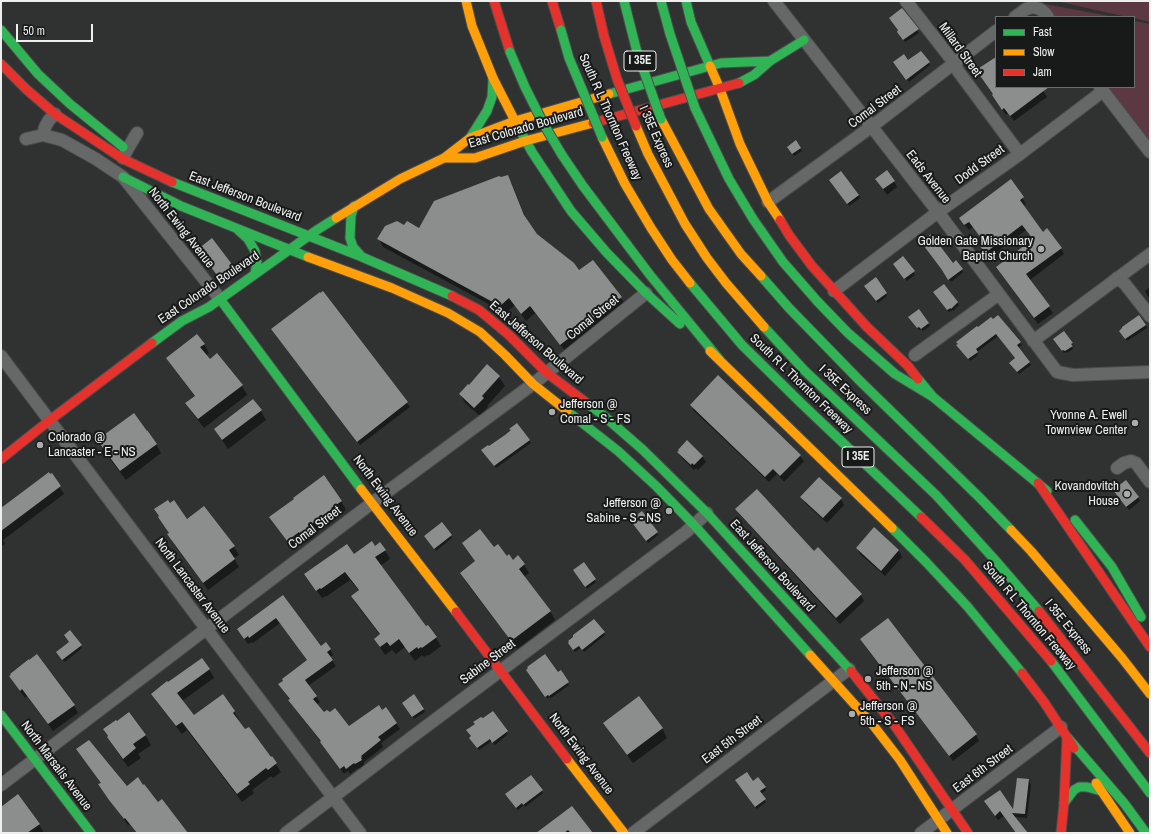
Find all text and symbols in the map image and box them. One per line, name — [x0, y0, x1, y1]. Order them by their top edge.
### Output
scale bar — [18, 16, 95, 42]
legend — [995, 16, 1135, 88]
street label: Millard Street — [935, 20, 985, 80]
text: 50 m — [23, 23, 45, 39]
text: Fast — [1033, 24, 1052, 40]
text: Slow — [1033, 44, 1054, 60]
street label: South R L Thornton Freeway — [575, 51, 645, 183]
road number: I 35E — [624, 51, 656, 71]
text: Jam — [1033, 64, 1052, 80]
street label: Comal Street — [845, 82, 905, 132]
street label: East Colorado Boulevard — [467, 104, 585, 152]
street label: I 35E Express — [635, 104, 677, 170]
street label: Dodd Street — [952, 142, 1008, 188]
street label: Eads Avenue — [902, 147, 954, 207]
street label: East Jefferson Boulevard — [187, 168, 303, 226]
street label: North Ewing Avenue — [145, 185, 217, 271]
place label: Golden Gate Missionary Baptist Church — [917, 234, 1033, 265]
marker: Golden Gate Missionary Baptist Church — [1036, 244, 1046, 254]
street label: East Colorado Boulevard — [156, 248, 262, 328]
street label: Comal Street — [564, 292, 622, 344]
street label: East Jefferson Boulevard — [486, 298, 586, 388]
street label: South R L Thornton Freeway — [746, 331, 856, 437]
street label: I 35E Express — [815, 362, 875, 418]
place label: Jefferson @ Comal - S - FS — [560, 397, 630, 428]
marker: Jefferson @ Comal - S - FS — [547, 407, 557, 417]
place label: Yvonne A. Ewell Townview Center — [1045, 408, 1127, 439]
marker: Yvonne A. Ewell Townview Center — [1130, 418, 1140, 428]
place label: Colorado @ Lancaster - E - NS — [48, 430, 136, 461]
marker: Colorado @ Lancaster - E - NS — [35, 440, 45, 450]
road number: I 35E — [842, 447, 874, 467]
street label: North Ewing Avenue — [349, 452, 421, 540]
place label: Kovandovitch House — [1054, 479, 1119, 510]
marker: Kovandovitch House — [1122, 489, 1132, 499]
place label: Jefferson @ Sabine - S - NS — [586, 496, 661, 527]
street label: Comal Street — [285, 503, 345, 553]
marker: Jefferson @ Sabine - S - NS — [664, 506, 674, 516]
street label: East Jefferson Boulevard — [726, 517, 818, 615]
street label: North Lancaster Avenue — [151, 535, 233, 637]
street label: South R L Thornton Freeway — [979, 559, 1079, 673]
street label: I 35E Express — [1041, 596, 1095, 658]
street label: Sabine Street — [457, 636, 519, 688]
place label: Jefferson @ 5th - N - NS — [876, 664, 933, 695]
marker: Jefferson @ 5th - N - NS — [863, 674, 873, 684]
place label: Jefferson @ 5th - S - FS — [860, 699, 917, 730]
marker: Jefferson @ 5th - S - FS — [847, 709, 857, 719]
street label: North Ewing Avenue — [545, 710, 617, 798]
street label: East 5th Street — [699, 713, 765, 767]
street label: North Marsalis Avenue — [17, 718, 95, 814]
street label: East 6th Street — [950, 742, 1016, 796]

